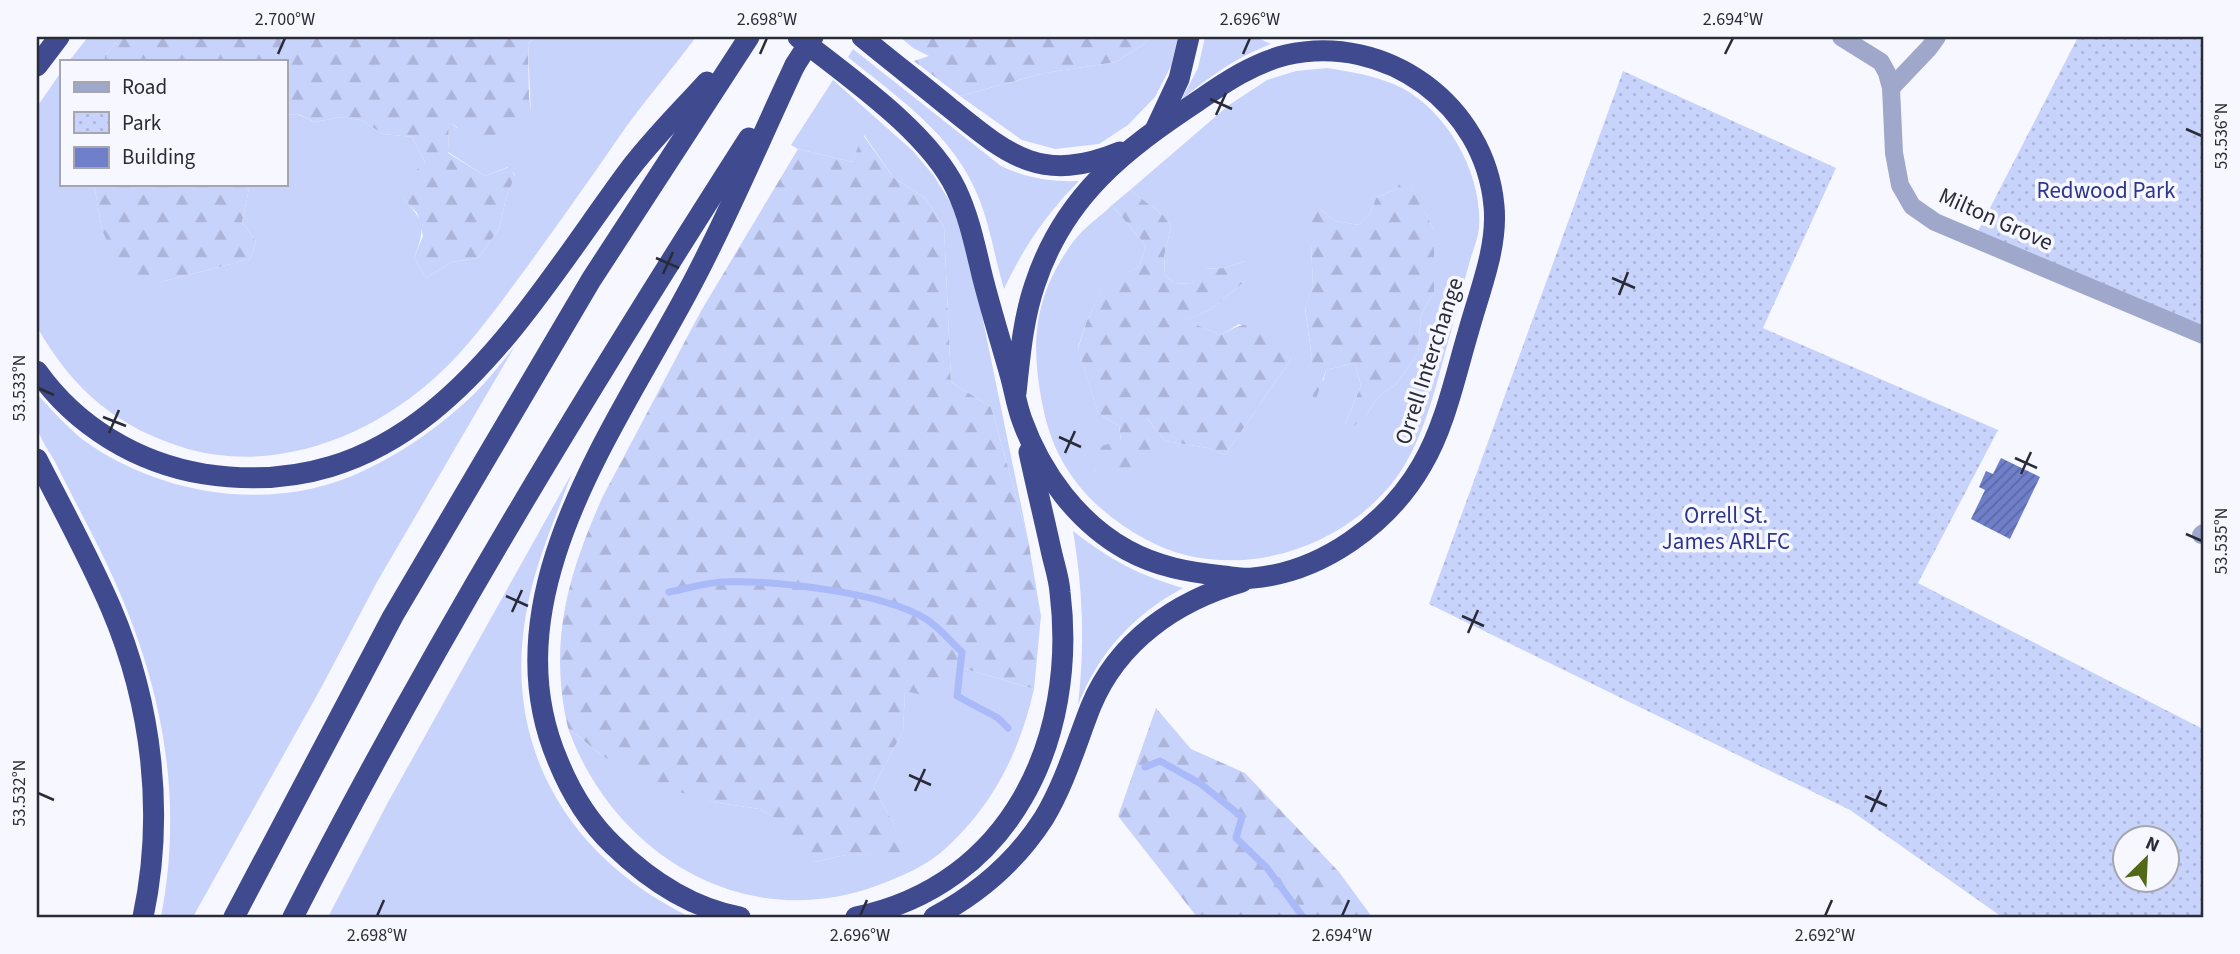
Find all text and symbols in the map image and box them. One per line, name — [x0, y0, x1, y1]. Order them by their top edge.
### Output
text: 2.700°W — [255, 7, 315, 32]
text: 2.698°W — [737, 7, 797, 32]
text: 2.696°W — [1220, 7, 1280, 32]
text: 2.694°W — [1703, 7, 1763, 32]
legend — [60, 60, 287, 186]
text: Road — [122, 72, 167, 102]
text: 53.536°N — [2209, 103, 2234, 169]
text: Park — [122, 108, 162, 138]
text: Building — [122, 142, 196, 172]
park label: Redwood Park — [2037, 174, 2176, 207]
street label: Milton Grove — [1934, 179, 2058, 259]
street label: Orrell Interchange — [1386, 273, 1472, 449]
text: 53.533°N — [7, 355, 32, 421]
park label: Orrell St. James ARLFC — [1662, 499, 1790, 558]
text: 53.535°N — [2209, 508, 2234, 574]
text: 53.532°N — [7, 760, 32, 826]
north arrow — [2110, 824, 2180, 894]
text: N — [2141, 830, 2164, 860]
text: 2.698°W — [347, 923, 407, 948]
text: 2.696°W — [830, 923, 890, 948]
text: 2.694°W — [1312, 923, 1372, 948]
text: 2.692°W — [1795, 923, 1855, 948]

